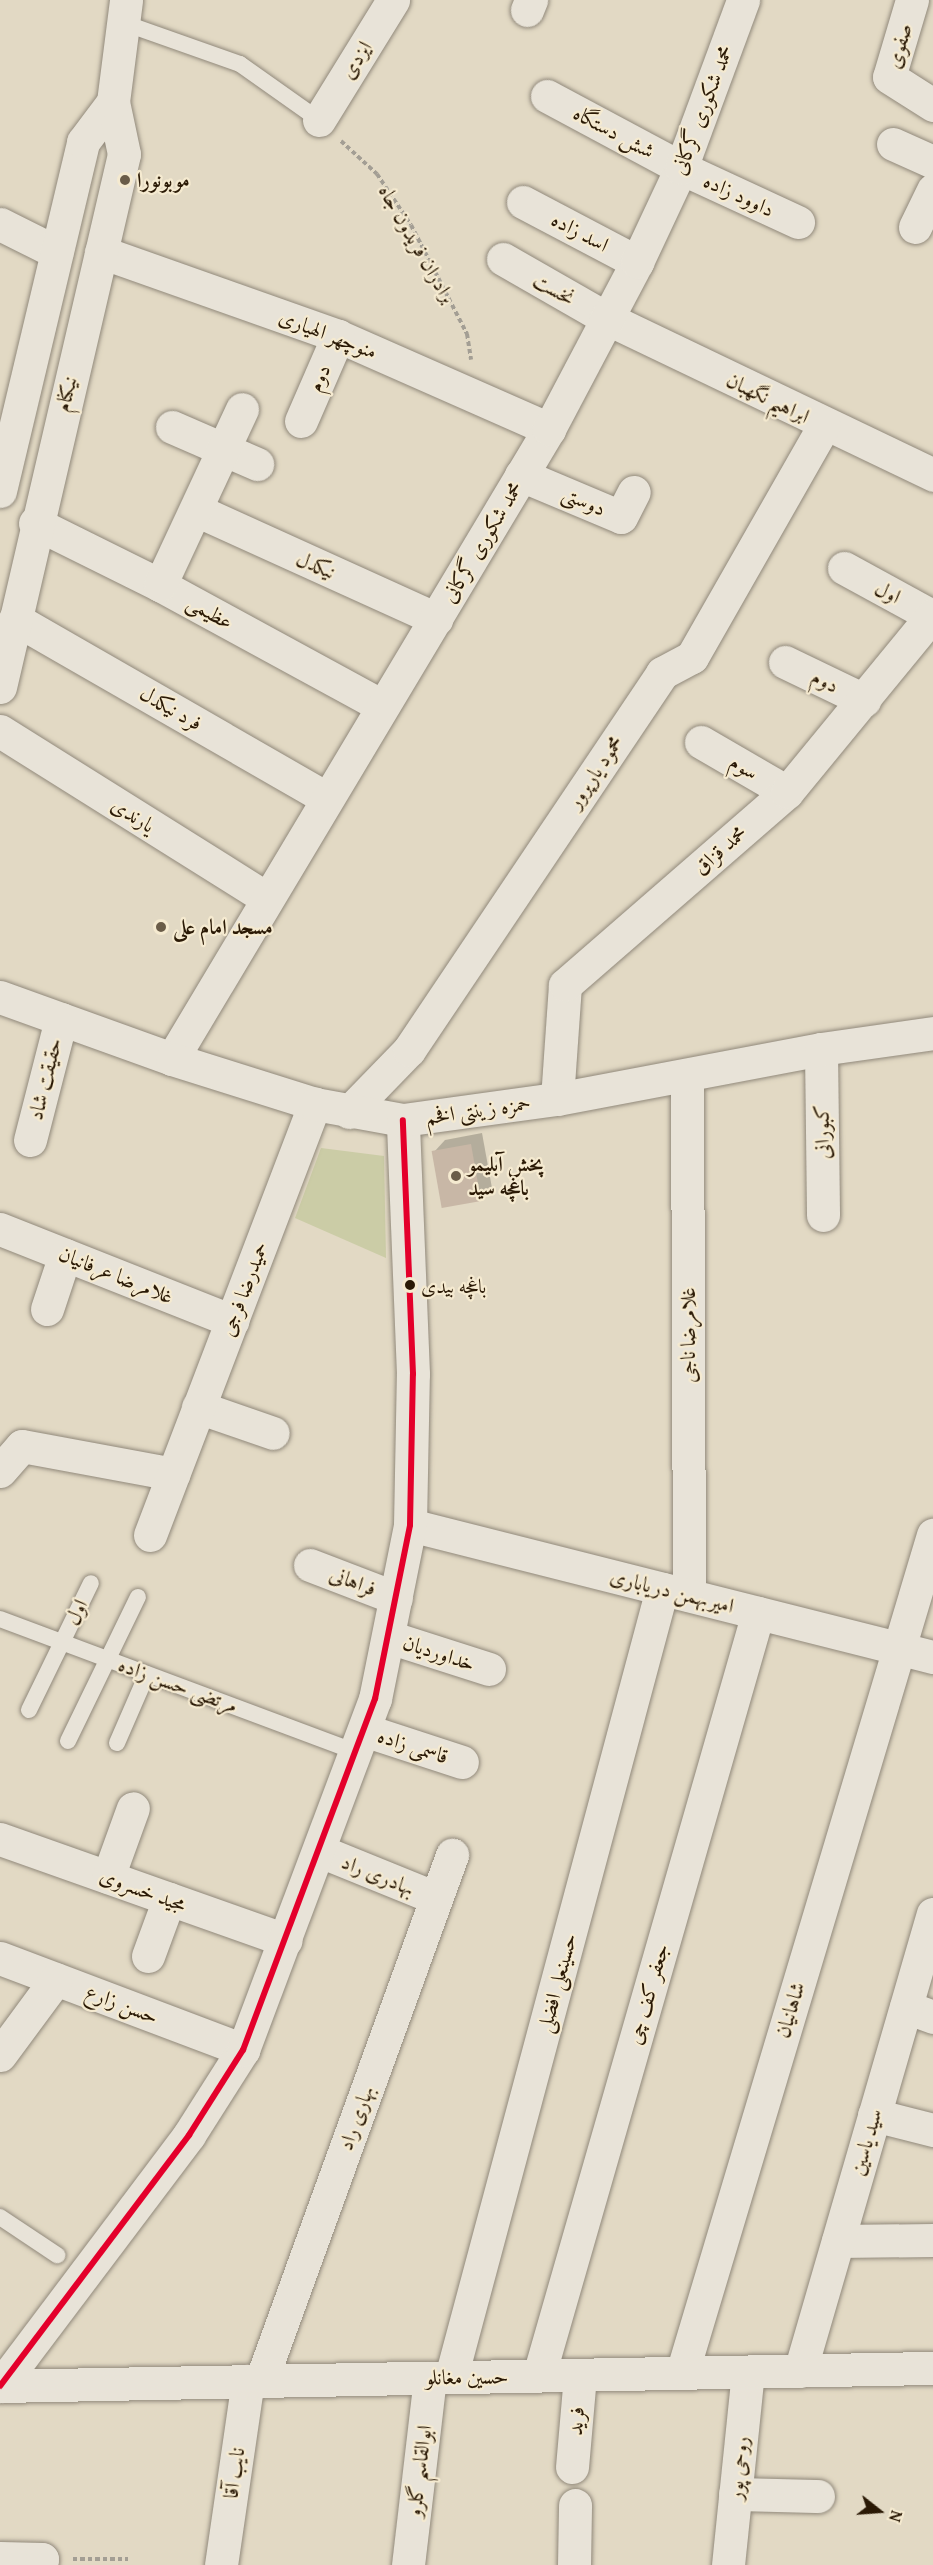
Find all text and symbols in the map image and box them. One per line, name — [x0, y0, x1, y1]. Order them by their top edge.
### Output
street label: صفوی — [881, 20, 917, 72]
street label: ایزدی — [335, 36, 377, 84]
street label: محمد شکوری گرکانی — [666, 42, 738, 178]
street label: شش دستگاه — [569, 100, 659, 164]
place label: موبونورا — [137, 167, 190, 193]
street label: داوود زاده — [700, 168, 778, 222]
marker: موبونورا — [118, 173, 132, 187]
street label: برادران فریدون جاه — [373, 180, 461, 308]
street label: اسد زاده — [547, 207, 613, 257]
street label: نخست — [529, 267, 579, 311]
street label: منوچهر الهیاری — [275, 304, 381, 364]
street label: دوم — [302, 360, 336, 396]
street label: ابراهیم نگهبان — [722, 367, 814, 429]
street label: نیکنام — [49, 373, 83, 415]
street label: محمد شکوری گرکانی — [436, 477, 528, 607]
street label: دوستی — [558, 481, 610, 521]
street label: نیکدل — [293, 545, 339, 585]
street label: اول — [871, 575, 905, 609]
street label: عظیمی — [183, 589, 237, 635]
street label: دوم — [807, 664, 843, 698]
street label: فرد نیکدل — [135, 680, 207, 736]
street label: محمود یارپرور — [562, 731, 628, 813]
street label: سوم — [725, 749, 763, 785]
street label: یارندی — [106, 792, 160, 838]
street label: محمد قزاق — [688, 820, 752, 880]
place label: مسجد امام علی — [173, 914, 273, 940]
marker: مسجد امام علی — [154, 920, 168, 934]
street label: حقیقت شاد — [23, 1035, 67, 1123]
street label: حمزه زینتی افخم — [424, 1090, 532, 1130]
street label: کبورانی — [809, 1105, 835, 1159]
place label: پخش آبلیمو باغچه سید — [468, 1151, 544, 1201]
marker: پخش آبلیمو باغچه سید — [449, 1169, 463, 1183]
street label: حمیدرضا فرجی — [214, 1238, 274, 1340]
street label: غلامرضا عرفانیان — [55, 1241, 177, 1309]
place label: باغچه بیدی — [421, 1273, 486, 1297]
marker: باغچه بیدی — [404, 1279, 416, 1291]
street label: غلامرضا ناجی — [675, 1287, 701, 1383]
street label: فراهانی — [326, 1561, 380, 1601]
street label: امیربهمن دریاباری — [607, 1563, 737, 1619]
street label: اول — [59, 1595, 93, 1629]
street label: خداوردیان — [400, 1630, 478, 1676]
street label: مرتضی حسن زاده — [115, 1652, 241, 1718]
street label: قاسمی زاده — [375, 1723, 451, 1769]
street label: بهادری راد — [338, 1849, 418, 1901]
street label: مجید خسروی — [96, 1863, 190, 1917]
street label: حسینعلی افضلی — [532, 1930, 582, 2036]
street label: جعفر کف چی — [622, 1941, 674, 2047]
street label: حسن زارع — [82, 1979, 162, 2029]
street label: شاهانیان — [770, 1979, 810, 2041]
street label: بهاری راد — [333, 2082, 379, 2154]
street label: سید یاسین — [844, 2106, 888, 2178]
street label: حسین مغانلو — [425, 2364, 509, 2390]
street label: فرید — [562, 2406, 590, 2436]
street label: ابوالقاسم گلرو — [401, 2424, 437, 2518]
street label: روحی پور — [722, 2435, 754, 2501]
street label: نایب آقا — [218, 2446, 250, 2500]
north arrow — [849, 2481, 909, 2541]
text: N — [883, 2508, 909, 2525]

